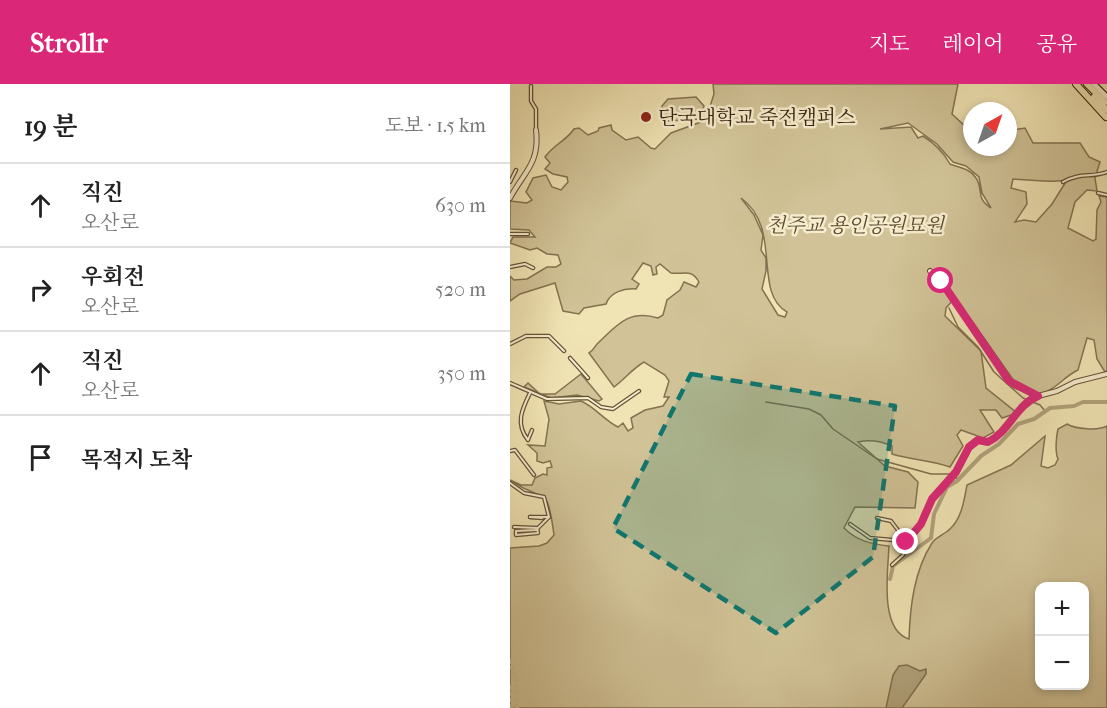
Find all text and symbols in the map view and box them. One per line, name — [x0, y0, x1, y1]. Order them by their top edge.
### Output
text: Strollr — [30, 26, 108, 59]
text: 지도 — [869, 32, 910, 56]
text: 레이어 — [943, 32, 1003, 56]
text: 공유 — [1036, 32, 1077, 56]
north arrow — [963, 102, 1017, 156]
place label: 단국대학교 죽전캠퍼스 — [658, 106, 856, 129]
marker: 단국대학교 죽전캠퍼스 — [639, 110, 653, 124]
text: 19 분 — [24, 111, 78, 142]
text: 도보 · 1.5 km — [385, 114, 486, 137]
text: 직진 — [81, 180, 124, 206]
icon: ahead — [24, 189, 57, 222]
text: 630 m — [435, 194, 486, 217]
text: 오산로 — [81, 211, 139, 234]
park label: 천주교 용인공원묘원 — [766, 214, 946, 237]
text: 우회전 — [81, 264, 145, 290]
route start — [927, 267, 953, 293]
icon: right — [24, 273, 57, 306]
text: 520 m — [435, 278, 486, 301]
text: 오산로 — [81, 295, 139, 318]
text: 직진 — [81, 348, 124, 374]
icon: ahead — [24, 357, 57, 390]
text: 350 m — [437, 362, 486, 385]
text: 오산로 — [81, 379, 139, 402]
icon: arrive — [24, 441, 57, 474]
text: 목적지 도착 — [81, 447, 192, 473]
route end — [892, 528, 918, 554]
map controls — [1035, 582, 1089, 690]
button: + — [1035, 582, 1089, 636]
button: − — [1035, 636, 1089, 690]

